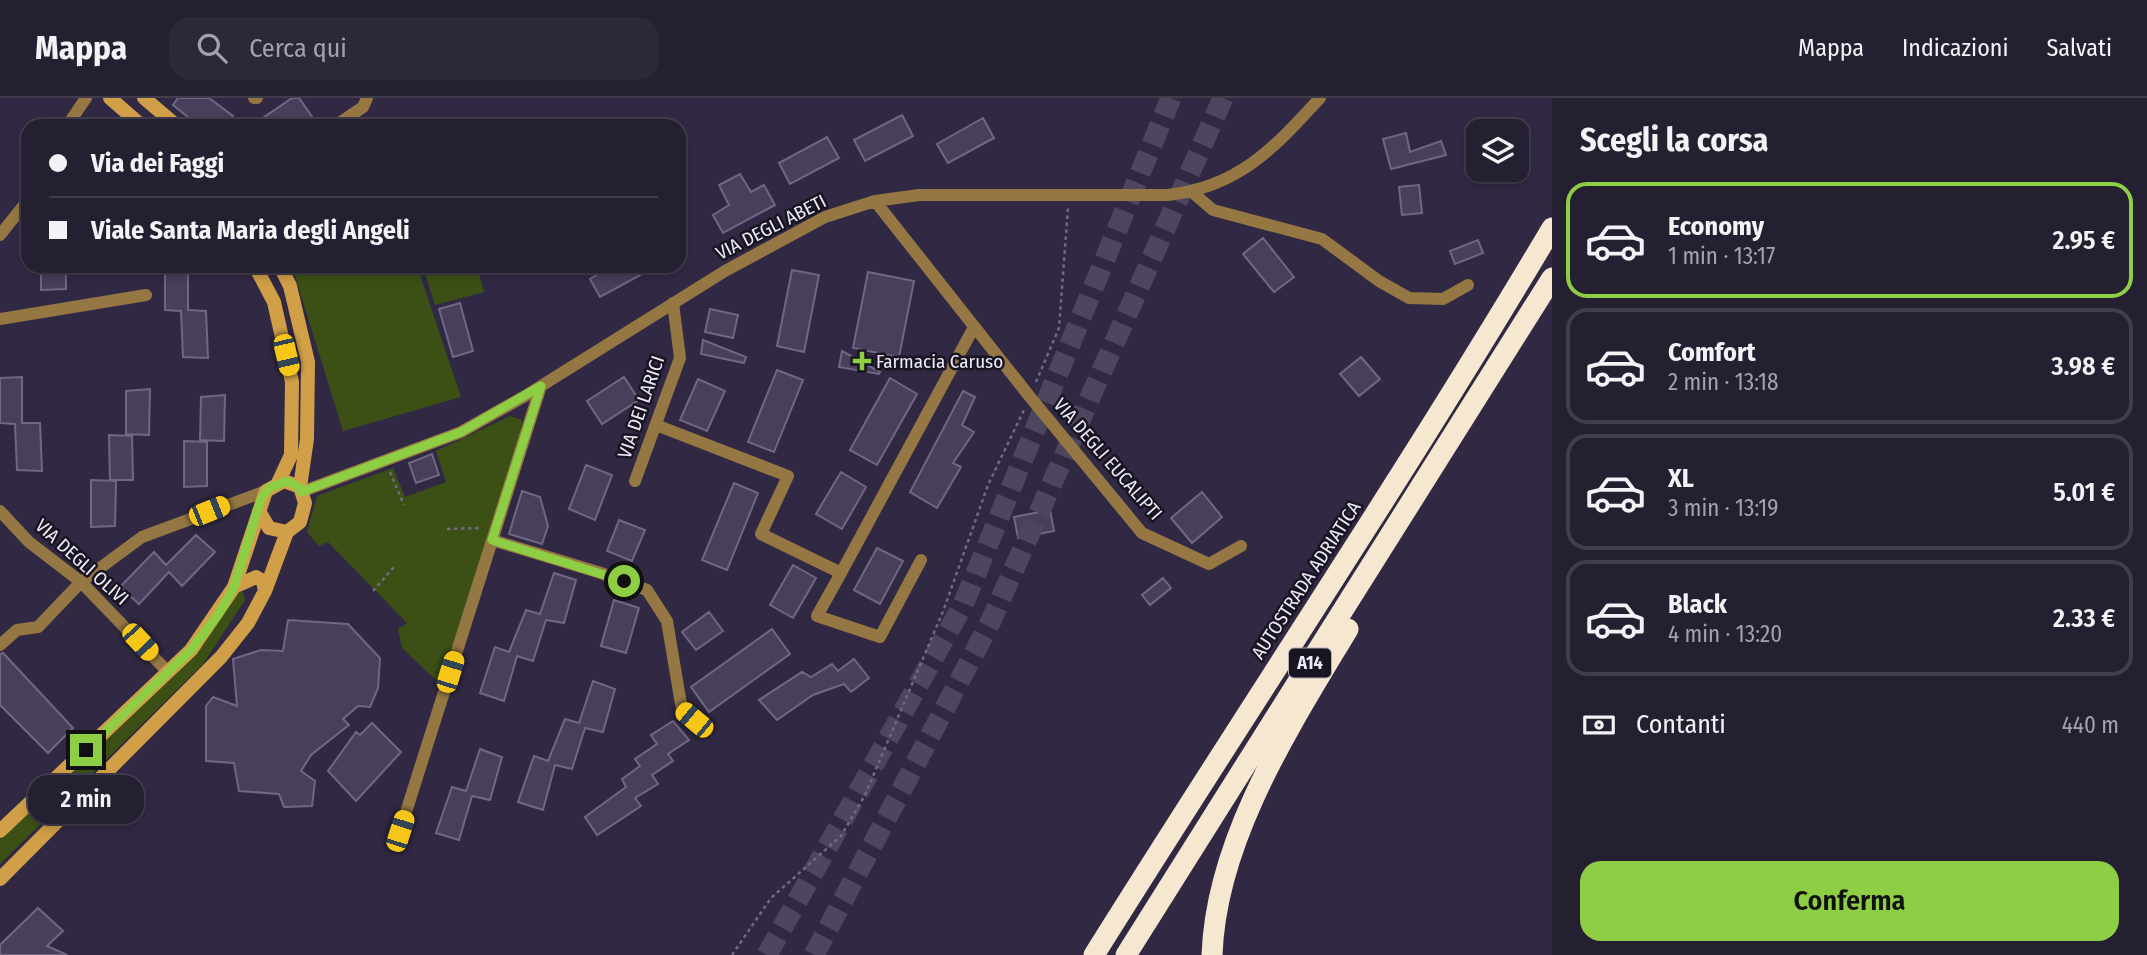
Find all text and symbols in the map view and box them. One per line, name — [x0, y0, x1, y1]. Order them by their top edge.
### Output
search box — [169, 17, 659, 80]
text: Mappa — [35, 28, 127, 68]
icon: search — [193, 29, 231, 67]
text: Cerca qui — [249, 33, 347, 64]
text: Mappa — [1798, 34, 1864, 62]
text: Indicazioni — [1902, 34, 2008, 62]
text: Salvati — [2046, 34, 2112, 62]
map controls — [1466, 119, 1529, 182]
button: layers — [1466, 119, 1529, 182]
text: Scegli la corsa — [1580, 121, 1768, 159]
text: Via dei Faggi — [91, 148, 224, 179]
street label: VIA DEGLI ABETI — [712, 189, 830, 265]
icon: car — [1584, 209, 1647, 272]
text: Economy — [1668, 211, 1764, 242]
text: Viale Santa Maria degli Angeli — [91, 215, 410, 246]
text: 2.95 € — [2053, 225, 2115, 256]
text: 1 min · 13:17 — [1668, 242, 1775, 270]
car — [272, 332, 301, 378]
icon: car — [1584, 335, 1647, 398]
text: Comfort — [1668, 337, 1756, 368]
place label: Farmacia Caruso — [876, 350, 1003, 373]
text: 3.98 € — [2051, 351, 2115, 382]
street label: VIA DEI LARICI — [613, 353, 669, 461]
marker: Farmacia Caruso — [854, 353, 870, 369]
text: 2 min · 13:18 — [1668, 368, 1779, 396]
street label: VIA DEGLI EUCALIPTI — [1049, 393, 1167, 525]
icon: car — [1584, 461, 1647, 524]
text: XL — [1668, 463, 1694, 494]
text: 5.01 € — [2053, 477, 2115, 508]
car — [186, 493, 233, 529]
text: 3 min · 13:19 — [1668, 494, 1779, 522]
street label: AUTOSTRADA ADRIATICA — [1246, 497, 1366, 663]
street label: VIA DEGLI OLIVI — [31, 514, 133, 610]
route start — [608, 565, 640, 597]
icon: car — [1584, 587, 1647, 650]
text: Black — [1668, 589, 1727, 620]
text: 2.33 € — [2053, 603, 2115, 634]
car — [118, 619, 163, 665]
text: 4 min · 13:20 — [1668, 620, 1782, 648]
road number: A14 — [1289, 648, 1331, 678]
car — [434, 649, 467, 695]
car — [672, 698, 717, 742]
icon: cash — [1580, 706, 1618, 744]
text: Contanti — [1636, 709, 1726, 740]
text: 440 m — [2062, 711, 2119, 739]
route end — [70, 734, 102, 766]
callout: 2 min — [28, 774, 144, 824]
text: 2 min — [60, 785, 112, 813]
car — [384, 808, 417, 854]
button: Conferma — [1580, 861, 2119, 941]

